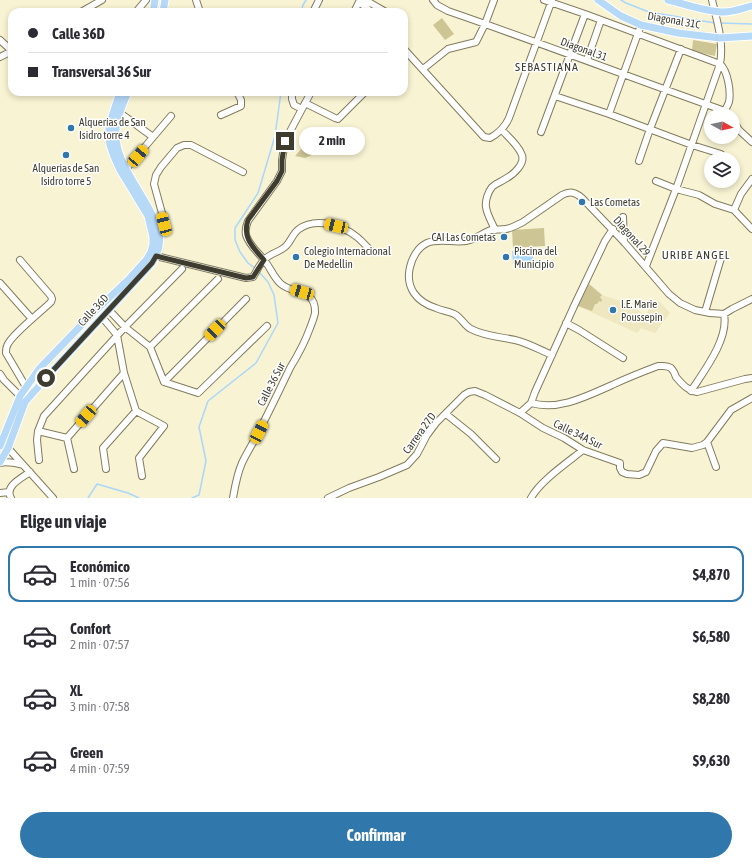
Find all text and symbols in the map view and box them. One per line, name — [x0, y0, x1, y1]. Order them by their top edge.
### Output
street label: Diagonal 31C — [647, 9, 702, 31]
text: Calle 36D — [52, 25, 105, 42]
street label: Diagonal 31 — [559, 35, 609, 63]
district label: SEBASTIANA — [515, 60, 579, 74]
text: Transversal 36 Sur — [52, 63, 151, 80]
north arrow — [704, 108, 740, 144]
map controls — [704, 108, 740, 188]
place label: Alquerías de San Isidro torre 4 — [79, 116, 146, 141]
marker: Alquerías de San Isidro torre 4 — [66, 123, 76, 133]
callout: 2 min — [299, 127, 365, 155]
route end — [276, 132, 294, 150]
text: 2 min — [319, 133, 345, 148]
car — [126, 143, 150, 169]
marker: Alquerías de San Isidro torre 5 — [61, 150, 71, 160]
button: layers — [704, 152, 740, 188]
place label: Alquerías de San Isidro torre 5 — [33, 162, 99, 187]
place label: Las Cometas — [590, 196, 640, 208]
marker: Las Cometas — [577, 197, 587, 207]
car — [155, 211, 173, 237]
street label: Diagonal 29 — [611, 214, 653, 258]
car — [323, 217, 349, 235]
place label: CAI Las Cometas — [431, 231, 496, 243]
marker: CAI Las Cometas — [499, 232, 509, 242]
place label: Colegio Internacional De Medellin — [304, 245, 391, 270]
place label: Piscina del Municipio — [514, 245, 557, 270]
district label: URIBE ANGEL — [662, 248, 730, 262]
marker: Colegio Internacional De Medellin — [291, 252, 301, 262]
marker: Piscina del Municipio — [501, 252, 511, 262]
car — [289, 283, 315, 301]
street label: Calle 36D — [75, 292, 111, 328]
place label: I.E. Marie Poussepin — [621, 298, 663, 323]
marker: I.E. Marie Poussepin — [608, 305, 618, 315]
car — [202, 317, 228, 343]
street label: Calle 36 Sur — [255, 360, 287, 408]
route start — [37, 369, 55, 387]
car — [74, 403, 98, 429]
street label: Carrera 27D — [400, 410, 438, 456]
street label: Calle 34A Sur — [552, 417, 605, 451]
car — [248, 419, 270, 445]
text: Elige un viaje — [20, 511, 107, 532]
icon: car — [22, 556, 58, 592]
text: Económico — [70, 558, 130, 575]
text: $4,870 — [693, 566, 730, 583]
text: 1 min · 07:56 — [70, 575, 130, 590]
icon: car — [22, 618, 58, 654]
text: Confort — [70, 620, 111, 637]
text: $6,580 — [693, 628, 730, 645]
text: 2 min · 07:57 — [70, 637, 130, 652]
icon: car — [22, 680, 58, 716]
text: XL — [70, 682, 83, 699]
text: $8,280 — [693, 690, 730, 707]
text: 3 min · 07:58 — [70, 699, 130, 714]
icon: car — [22, 742, 58, 778]
text: Green — [70, 744, 103, 761]
text: $9,630 — [693, 752, 730, 769]
text: 4 min · 07:59 — [70, 761, 130, 776]
button: Confirmar — [20, 812, 732, 858]

